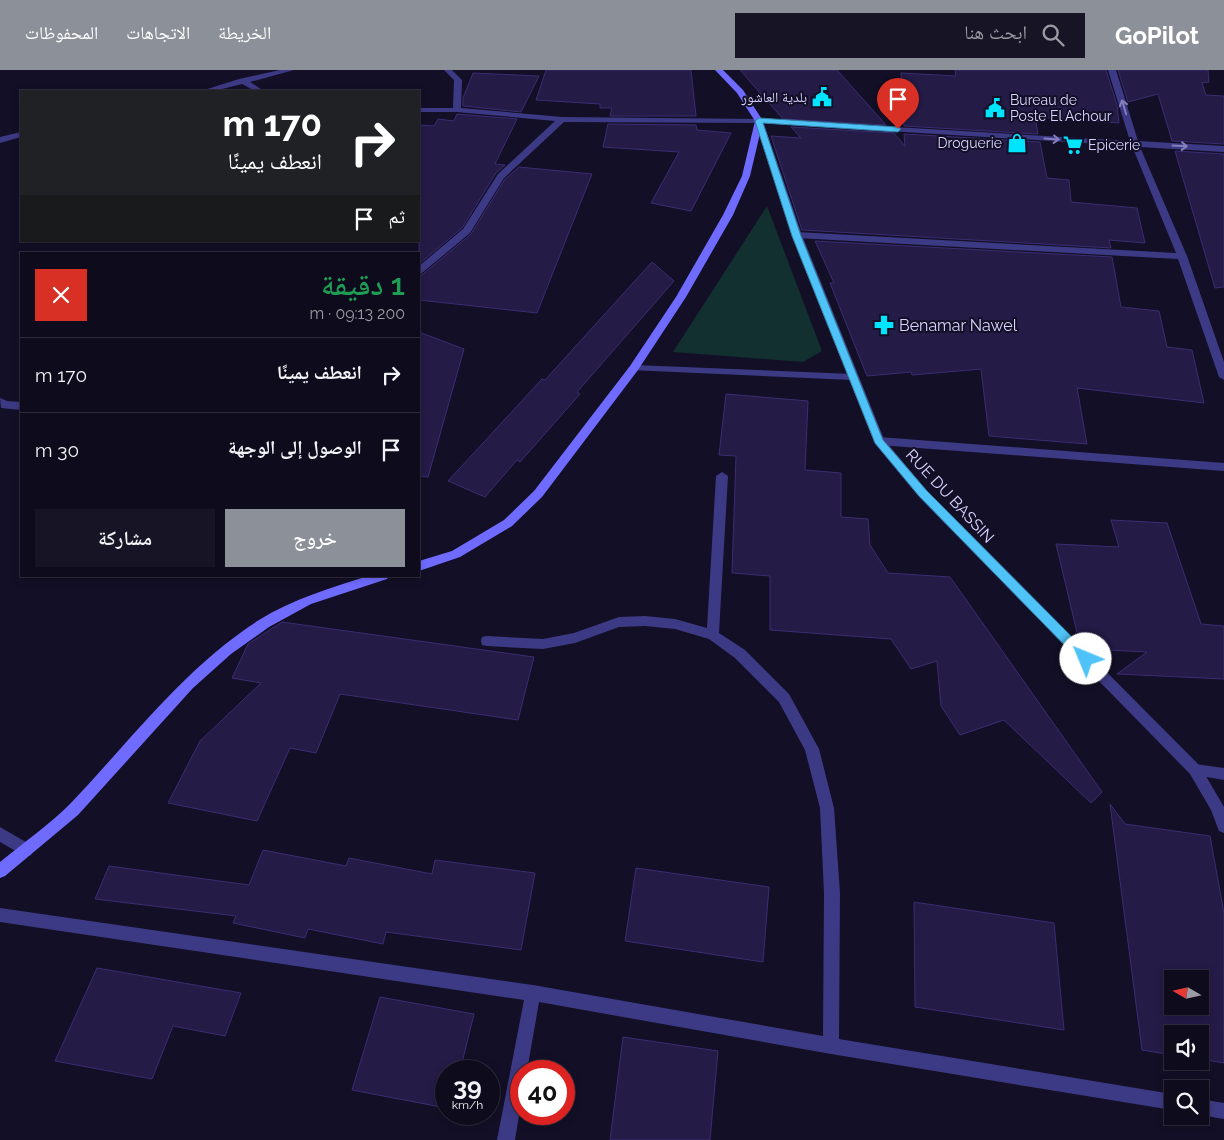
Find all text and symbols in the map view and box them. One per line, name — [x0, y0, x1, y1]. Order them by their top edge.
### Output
search box — [735, 13, 1085, 58]
text: ابحث هنا — [964, 21, 1027, 43]
icon: search — [1039, 21, 1067, 49]
text: GoPilot — [1115, 21, 1199, 50]
text: المحفوظات — [25, 22, 98, 43]
text: الاتجاهات — [126, 22, 190, 43]
text: الخريطة — [218, 22, 271, 43]
pin — [877, 78, 919, 129]
icon: arrive — [884, 85, 912, 113]
public building icon: بلدية العاشور — [811, 86, 833, 108]
place label: بلدية العاشور — [741, 89, 807, 106]
place label: Bureau de Poste El Achour — [1010, 92, 1112, 124]
public building icon: Bureau de Poste El Achour — [984, 97, 1006, 119]
one-way arrow — [1118, 99, 1128, 115]
text: 170 m — [223, 103, 322, 144]
icon: right — [340, 110, 405, 175]
shop icon: Droguerie — [1006, 132, 1028, 154]
one-way arrow — [1044, 134, 1060, 143]
supermarket icon: Epicerie — [1062, 134, 1084, 156]
place label: Droguerie — [938, 135, 1002, 151]
place label: Epicerie — [1088, 137, 1140, 153]
one-way arrow — [1171, 142, 1187, 151]
text: انعطف يمينًا — [228, 148, 322, 174]
icon: arrive — [350, 205, 378, 233]
text: ثم — [388, 205, 405, 227]
text: 1 دقيقة — [321, 267, 405, 302]
button: close — [35, 269, 87, 321]
text: 200 m · 09:13 — [310, 304, 405, 323]
pharmacy icon: Benamar Nawel — [873, 314, 895, 336]
place label: Benamar Nawel — [899, 316, 1018, 335]
text: انعطف يمينًا — [277, 361, 362, 383]
icon: right — [377, 361, 405, 389]
text: 170 m — [35, 364, 87, 386]
text: الوصول إلى الوجهة — [228, 436, 362, 458]
icon: arrive — [377, 436, 405, 464]
text: 30 m — [35, 439, 79, 461]
street label: RUE DU BASSIN — [902, 445, 998, 547]
button: مشاركة — [35, 509, 215, 567]
button: خروج — [225, 509, 405, 567]
position arrow — [1059, 632, 1111, 684]
north arrow — [1164, 970, 1209, 1015]
map controls — [1164, 970, 1209, 1125]
button: sound — [1164, 1025, 1209, 1070]
speed limit sign: 40 — [510, 1060, 575, 1125]
text: 39 — [453, 1071, 482, 1101]
button: search — [1164, 1080, 1209, 1125]
text: km/h — [452, 1098, 483, 1112]

